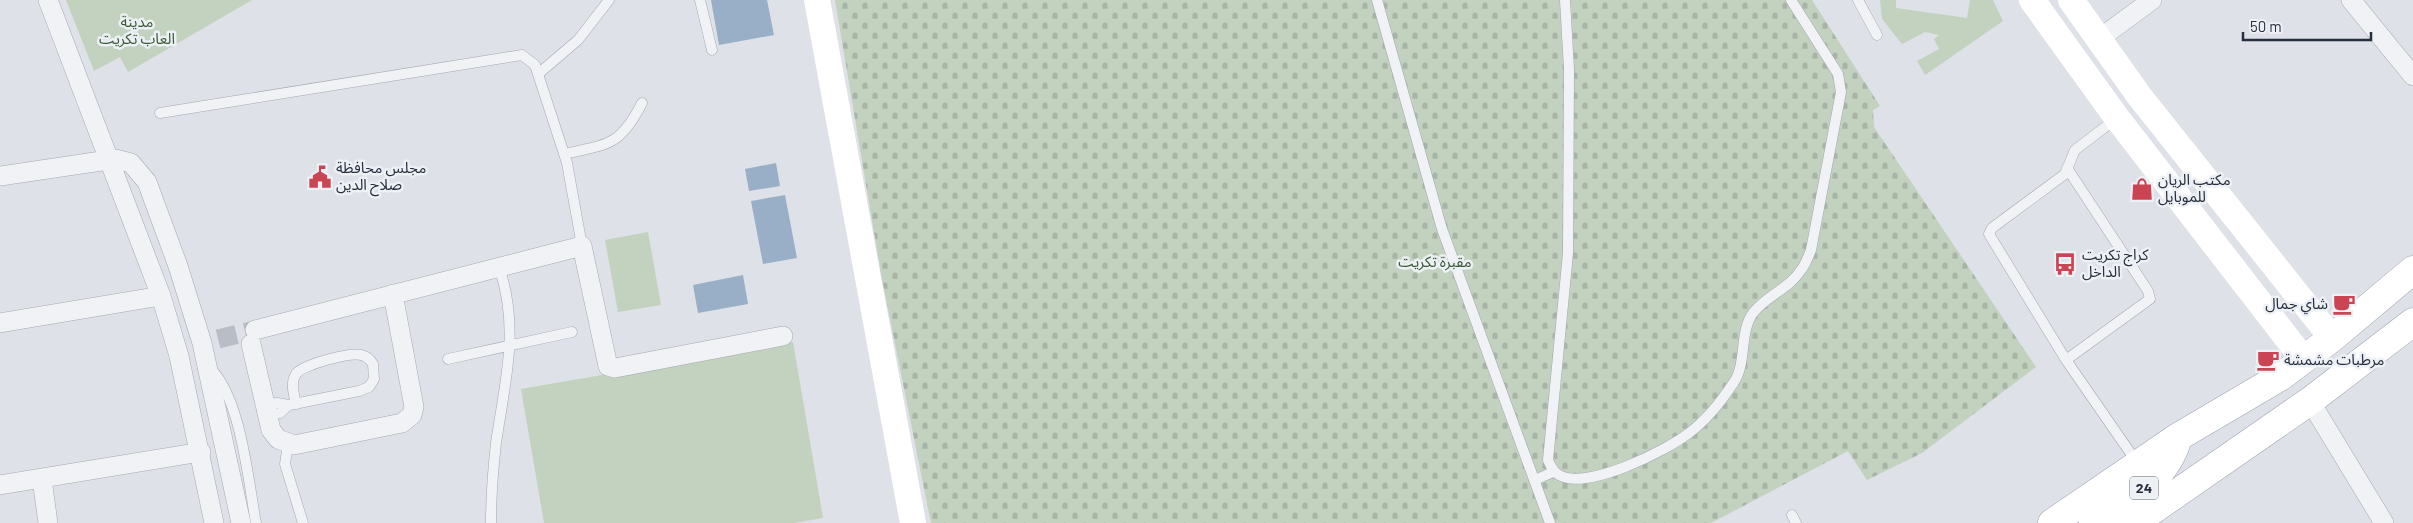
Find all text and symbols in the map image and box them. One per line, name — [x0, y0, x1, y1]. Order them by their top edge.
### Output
scale bar — [2243, 10, 2370, 42]
park label: مدينة العاب تكريت — [99, 12, 175, 48]
text: 50 m — [2250, 17, 2282, 35]
place label: مجلس محافظة صلاح الدين — [336, 158, 426, 197]
public building icon: مجلس محافظة صلاح الدين — [307, 164, 333, 190]
place label: مكتب الريان للموبايل — [2158, 170, 2231, 206]
shop icon: مكتب الريان للموبايل — [2129, 176, 2155, 202]
place label: كراج تكريت الداخل — [2082, 245, 2149, 281]
bus stop icon: كراج تكريت الداخل — [2052, 251, 2078, 277]
park label: مقبرة تكريت — [1398, 252, 1472, 271]
cafe icon: شاي جمال — [2331, 291, 2357, 317]
place label: شاي جمال — [2265, 294, 2328, 315]
cafe icon: مرطبات مشمشة — [2255, 347, 2281, 373]
place label: مرطبات مشمشة — [2284, 350, 2384, 369]
road number: 24 — [2130, 476, 2158, 499]

